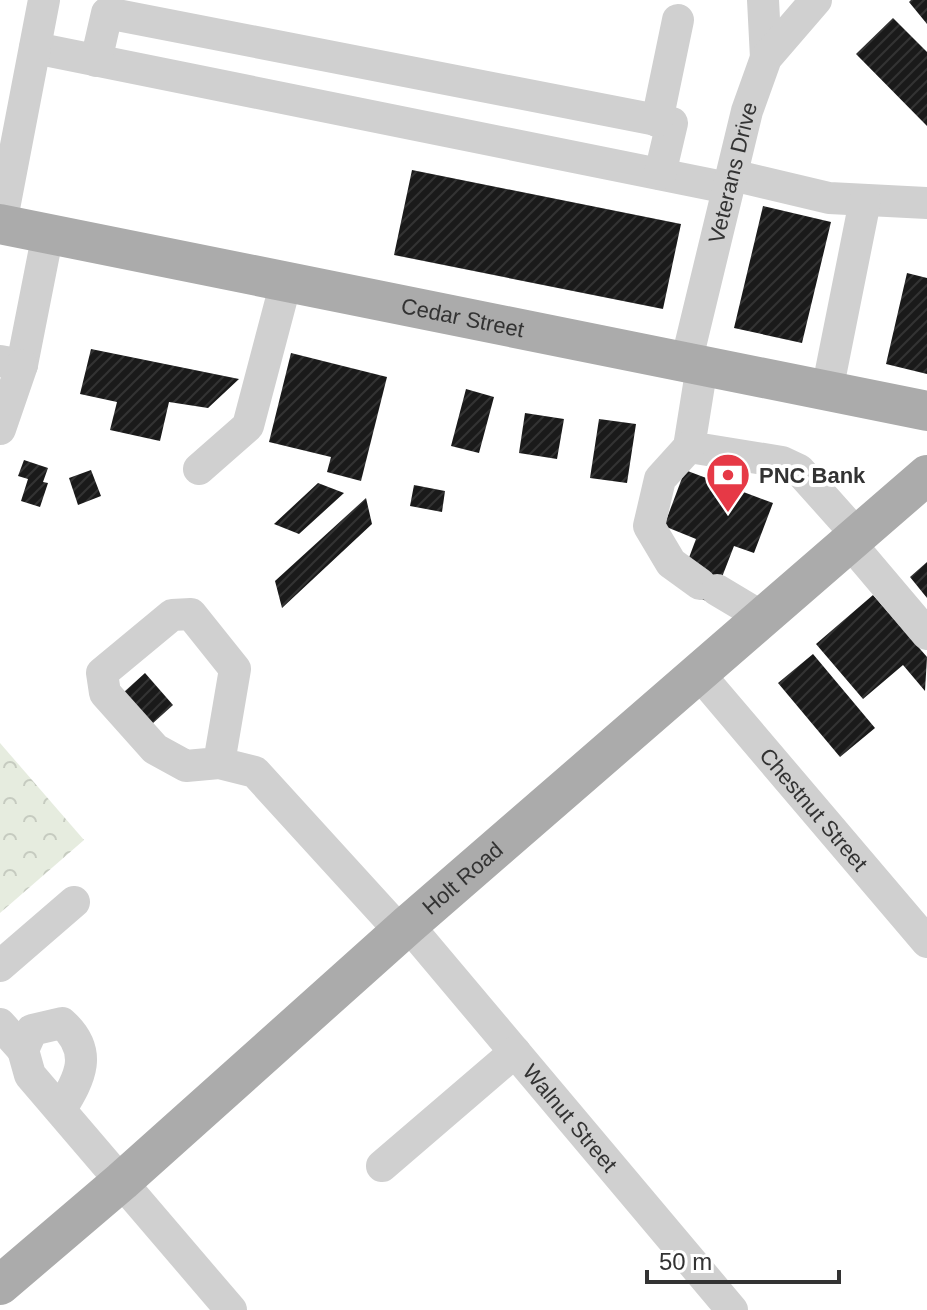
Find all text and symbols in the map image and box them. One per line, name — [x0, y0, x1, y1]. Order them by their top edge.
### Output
street label: Veterans Drive — [703, 99, 762, 246]
street label: Cedar Street — [399, 293, 526, 342]
bank icon: PNC Bank — [704, 451, 752, 514]
place label: PNC Bank — [759, 463, 866, 488]
street label: Chestnut Street — [755, 743, 873, 876]
street label: Holt Road — [417, 837, 508, 920]
street label: Walnut Street — [518, 1059, 622, 1177]
scale bar — [647, 1234, 839, 1284]
text: 50 m — [659, 1248, 712, 1275]

